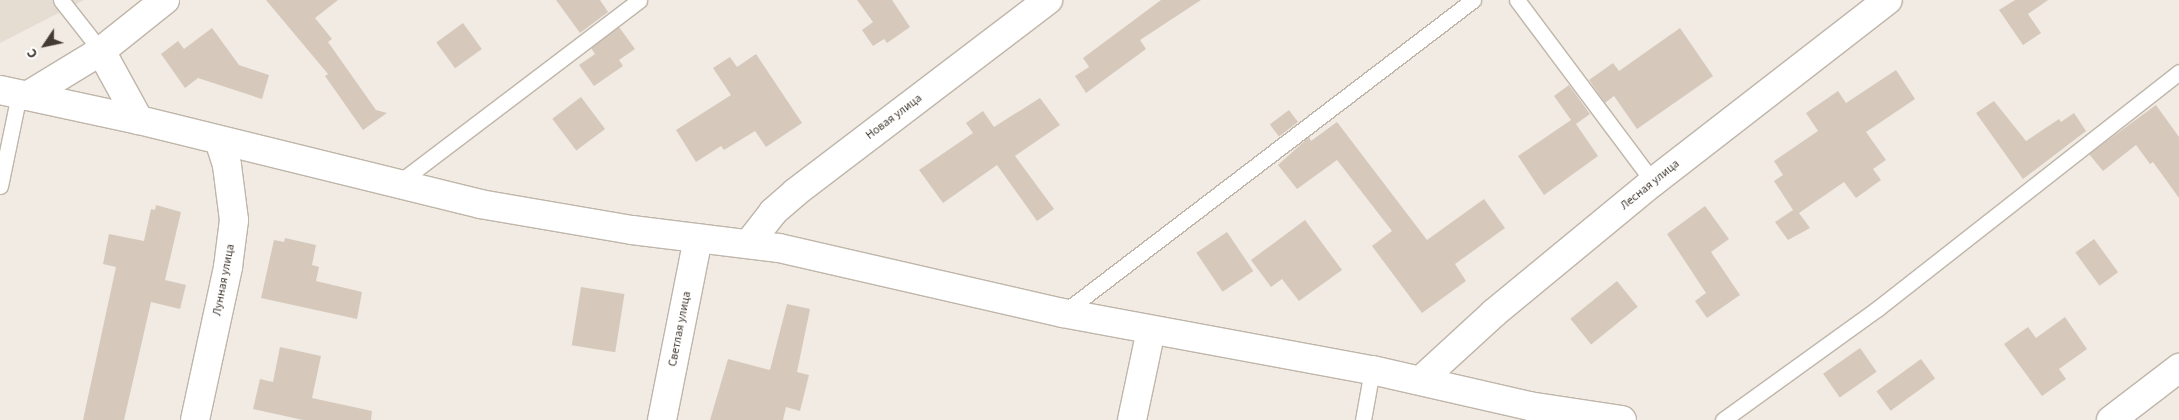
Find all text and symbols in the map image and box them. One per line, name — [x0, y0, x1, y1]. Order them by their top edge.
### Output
north arrow — [20, 20, 70, 70]
text: С — [22, 44, 43, 62]
street label: Новая улица — [863, 91, 925, 143]
street label: Лесная улица — [1618, 157, 1682, 213]
street label: Лунная улица — [210, 243, 238, 317]
street label: Светлая улица — [666, 290, 694, 368]

